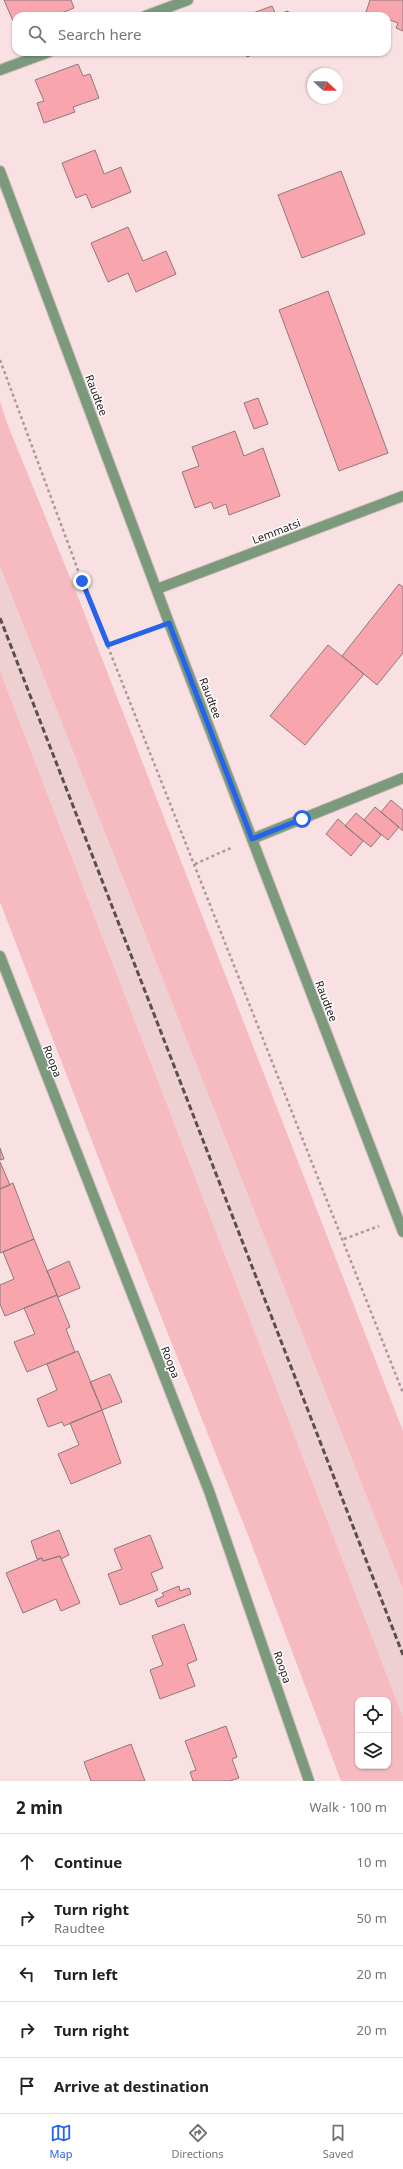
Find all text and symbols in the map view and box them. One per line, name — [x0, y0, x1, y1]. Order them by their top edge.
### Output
search box — [12, 12, 391, 56]
icon: search — [26, 23, 48, 45]
text: Search here — [58, 24, 141, 44]
north arrow — [307, 68, 343, 104]
street label: Raudtee — [82, 372, 112, 418]
street label: Lemmatsi — [250, 515, 302, 547]
route end — [73, 572, 91, 590]
street label: Raudtee — [196, 675, 226, 721]
route start — [293, 810, 311, 828]
street label: Raudtee — [312, 978, 342, 1024]
street label: Roopa — [40, 1043, 66, 1079]
street label: Roopa — [158, 1344, 184, 1380]
street label: Roopa — [271, 1649, 295, 1685]
map controls — [355, 1697, 391, 1769]
button: locate — [355, 1697, 391, 1733]
button: layers — [355, 1733, 391, 1769]
text: 2 min — [16, 1796, 63, 1819]
text: Walk · 100 m — [309, 1798, 387, 1816]
icon: ahead — [16, 1851, 38, 1873]
text: Continue — [54, 1852, 122, 1872]
text: 10 m — [357, 1853, 387, 1871]
text: Turn right — [54, 1899, 129, 1919]
icon: right — [16, 1907, 38, 1929]
text: 50 m — [357, 1909, 387, 1927]
text: Raudtee — [54, 1919, 105, 1937]
icon: left — [16, 1963, 38, 1985]
text: Turn left — [54, 1964, 118, 1984]
text: 20 m — [357, 1965, 387, 1983]
icon: right — [16, 2019, 38, 2041]
text: Turn right — [54, 2020, 129, 2040]
text: 20 m — [357, 2021, 387, 2039]
icon: arrive — [16, 2075, 38, 2097]
text: Arrive at destination — [54, 2076, 209, 2096]
tab: Map — [50, 2122, 72, 2161]
tab: Directions — [171, 2122, 224, 2161]
tab: Saved — [323, 2122, 353, 2161]

